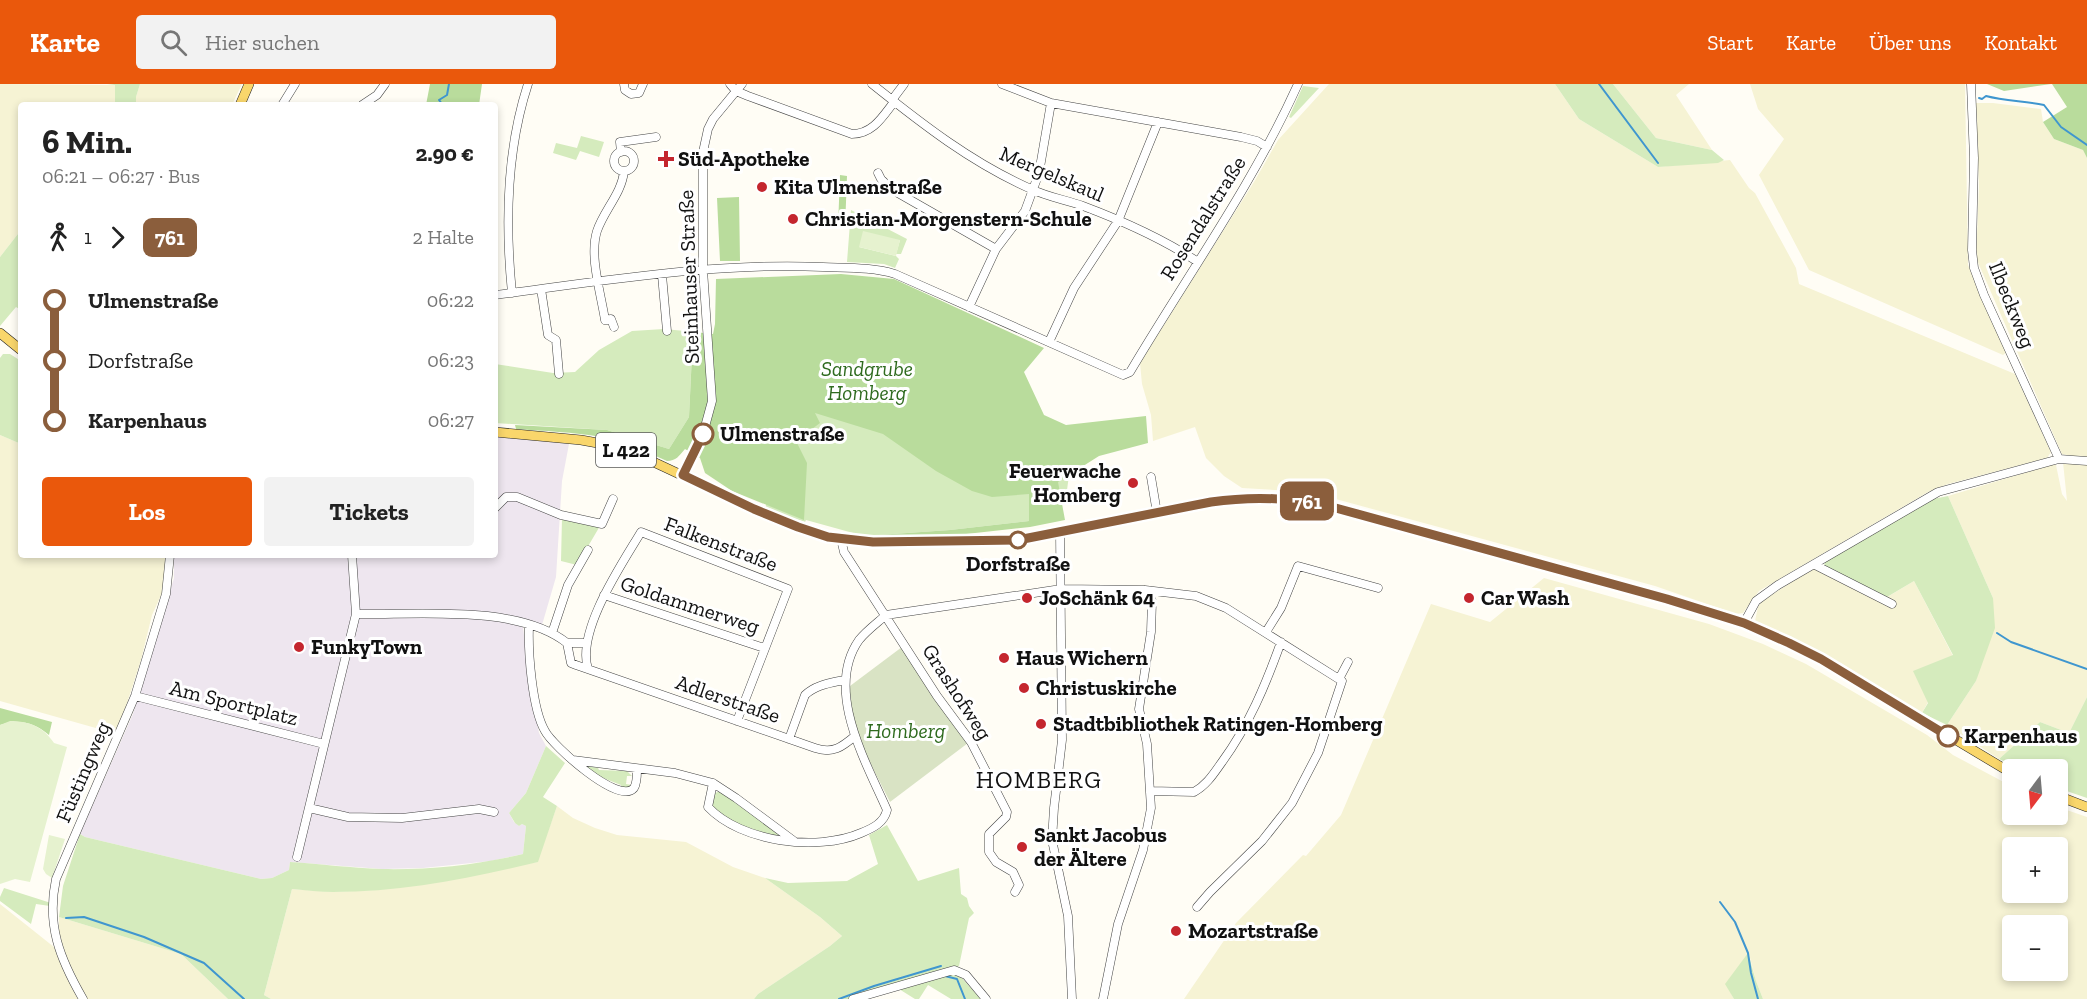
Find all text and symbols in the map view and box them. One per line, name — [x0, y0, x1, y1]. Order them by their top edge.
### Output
search box — [136, 15, 556, 69]
text: Karte — [30, 26, 100, 59]
icon: search — [157, 26, 190, 59]
text: Hier suchen — [205, 29, 319, 56]
text: Start — [1707, 30, 1753, 55]
text: Karte — [1786, 30, 1836, 55]
text: Über uns — [1869, 30, 1951, 55]
text: Kontakt — [1984, 30, 2057, 55]
text: 6 Min. — [42, 122, 132, 161]
text: 2.90 € — [416, 140, 474, 167]
street label: Mergelskaul — [996, 140, 1109, 207]
place label: Süd-Apotheke — [678, 146, 809, 171]
street label: Rosendalstraße — [1155, 151, 1251, 284]
marker: Süd-Apotheke — [659, 152, 673, 166]
text: 06:21 – 06:27 · Bus — [42, 164, 200, 188]
place label: Kita Ulmenstraße — [774, 174, 942, 199]
marker: Kita Ulmenstraße — [755, 180, 769, 194]
street label: Steinhauser Straße — [673, 189, 704, 365]
place label: Christian-Morgenstern-Schule — [805, 206, 1092, 231]
marker: Christian-Morgenstern-Schule — [786, 212, 800, 226]
icon: walk — [42, 221, 75, 254]
icon: forward — [101, 221, 134, 254]
text: 1 — [84, 225, 92, 249]
text: 761 — [155, 225, 185, 250]
text: 2 Halte — [412, 225, 474, 249]
street label: Ilbeckweg — [1984, 258, 2041, 352]
text: Ulmenstraße — [88, 287, 218, 314]
text: 06:22 — [427, 288, 474, 312]
text: Dorfstraße — [88, 347, 193, 374]
text: 06:23 — [427, 348, 474, 372]
park label: Sandgrube Homberg — [821, 356, 913, 405]
text: Karpenhaus — [88, 407, 207, 434]
text: 06:27 — [428, 408, 474, 432]
place label: Ulmenstraße — [720, 421, 845, 446]
marker: Ulmenstraße — [692, 423, 714, 445]
road number: L 422 — [596, 433, 656, 467]
place label: Feuerwache Homberg — [1009, 458, 1121, 507]
marker: Feuerwache Homberg — [1126, 476, 1140, 490]
button: Los — [42, 477, 252, 546]
button: Tickets — [264, 477, 474, 546]
line badge: 761 — [1272, 482, 1342, 520]
text: 761 — [1292, 489, 1322, 514]
street label: Falkenstraße — [661, 511, 781, 577]
marker: Dorfstraße — [1009, 531, 1027, 549]
place label: Dorfstraße — [966, 551, 1070, 576]
street label: Goldammerweg — [617, 570, 763, 639]
place label: JoSchänk 64 — [1039, 585, 1155, 610]
place label: Car Wash — [1481, 585, 1569, 610]
marker: JoSchänk 64 — [1020, 591, 1034, 605]
marker: Car Wash — [1462, 591, 1476, 605]
place label: FunkyTown — [311, 634, 423, 659]
street label: Grashofweg — [917, 639, 998, 745]
marker: FunkyTown — [292, 640, 306, 654]
place label: Haus Wichern — [1016, 645, 1149, 670]
marker: Haus Wichern — [997, 651, 1011, 665]
street label: Adlerstraße — [673, 669, 784, 728]
street label: Am Sportplatz — [167, 674, 301, 731]
place label: Christuskirche — [1036, 675, 1177, 700]
marker: Christuskirche — [1017, 681, 1031, 695]
place label: Stadtbibliothek Ratingen-Homberg — [1053, 711, 1383, 736]
street label: Füstingweg — [50, 717, 115, 826]
marker: Stadtbibliothek Ratingen-Homberg — [1034, 717, 1048, 731]
park label: Homberg — [866, 718, 946, 743]
place label: Karpenhaus — [1964, 723, 2078, 748]
marker: Karpenhaus — [1937, 725, 1959, 747]
north arrow — [2002, 759, 2068, 825]
map controls — [2002, 759, 2068, 981]
district label: HOMBERG — [976, 765, 1102, 794]
place label: Sankt Jacobus der Ältere — [1034, 822, 1167, 871]
button: + — [2002, 837, 2068, 903]
marker: Sankt Jacobus der Ältere — [1015, 840, 1029, 854]
button: − — [2002, 915, 2068, 981]
place label: Mozartstraße — [1188, 918, 1318, 943]
marker: Mozartstraße — [1169, 924, 1183, 938]

